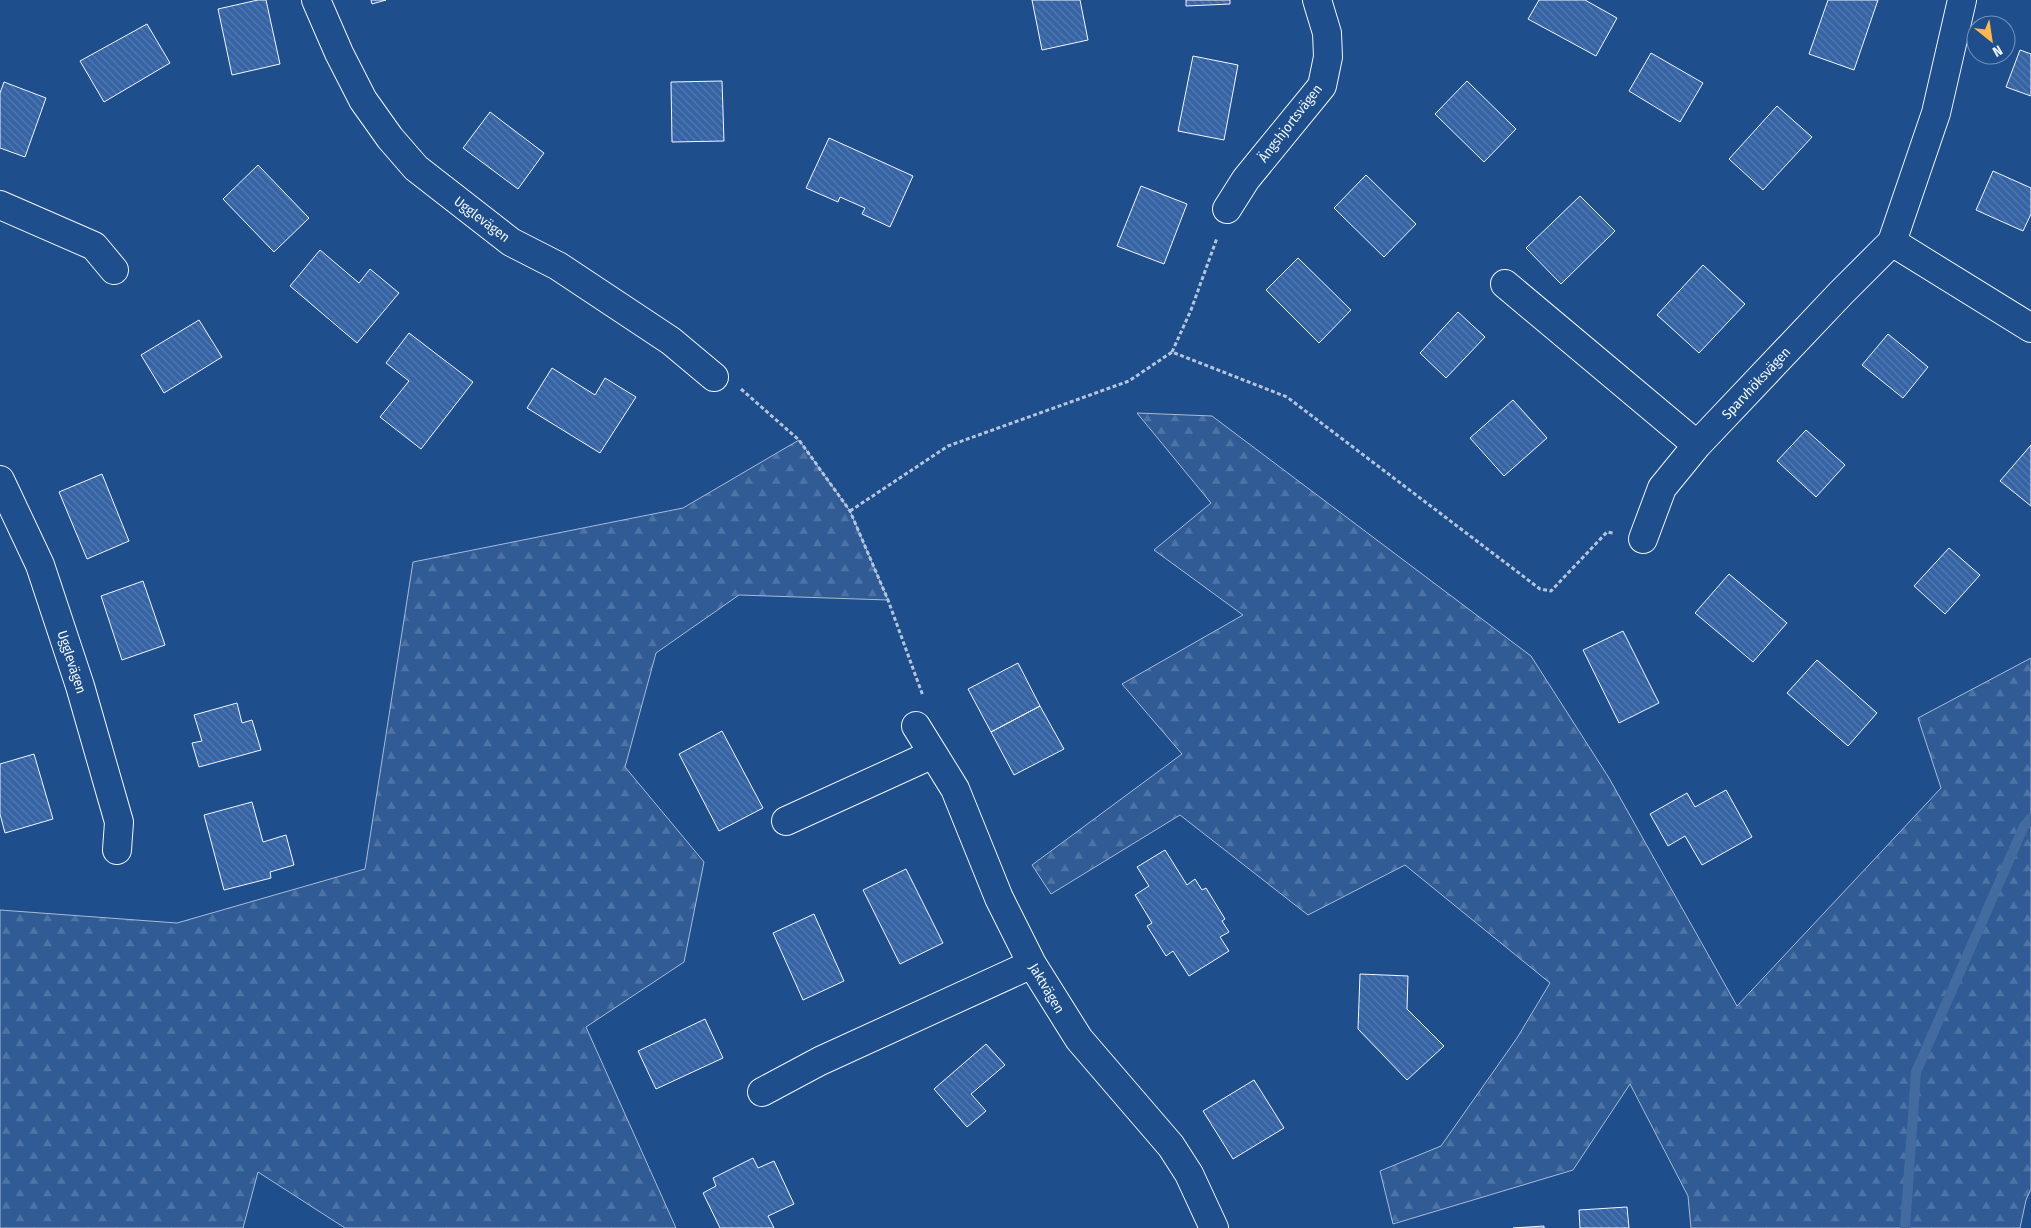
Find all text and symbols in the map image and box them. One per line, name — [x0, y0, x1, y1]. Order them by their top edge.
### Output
north arrow — [1966, 15, 2016, 65]
text: N — [1989, 41, 2005, 60]
street label: Ängshjortsvägen — [1255, 81, 1326, 166]
street label: Ugglevägen — [451, 193, 513, 246]
street label: Sparvhöksvägen — [1719, 344, 1794, 423]
street label: Ugglevägen — [53, 628, 90, 696]
street label: Jaktvägen — [1025, 960, 1068, 1016]

